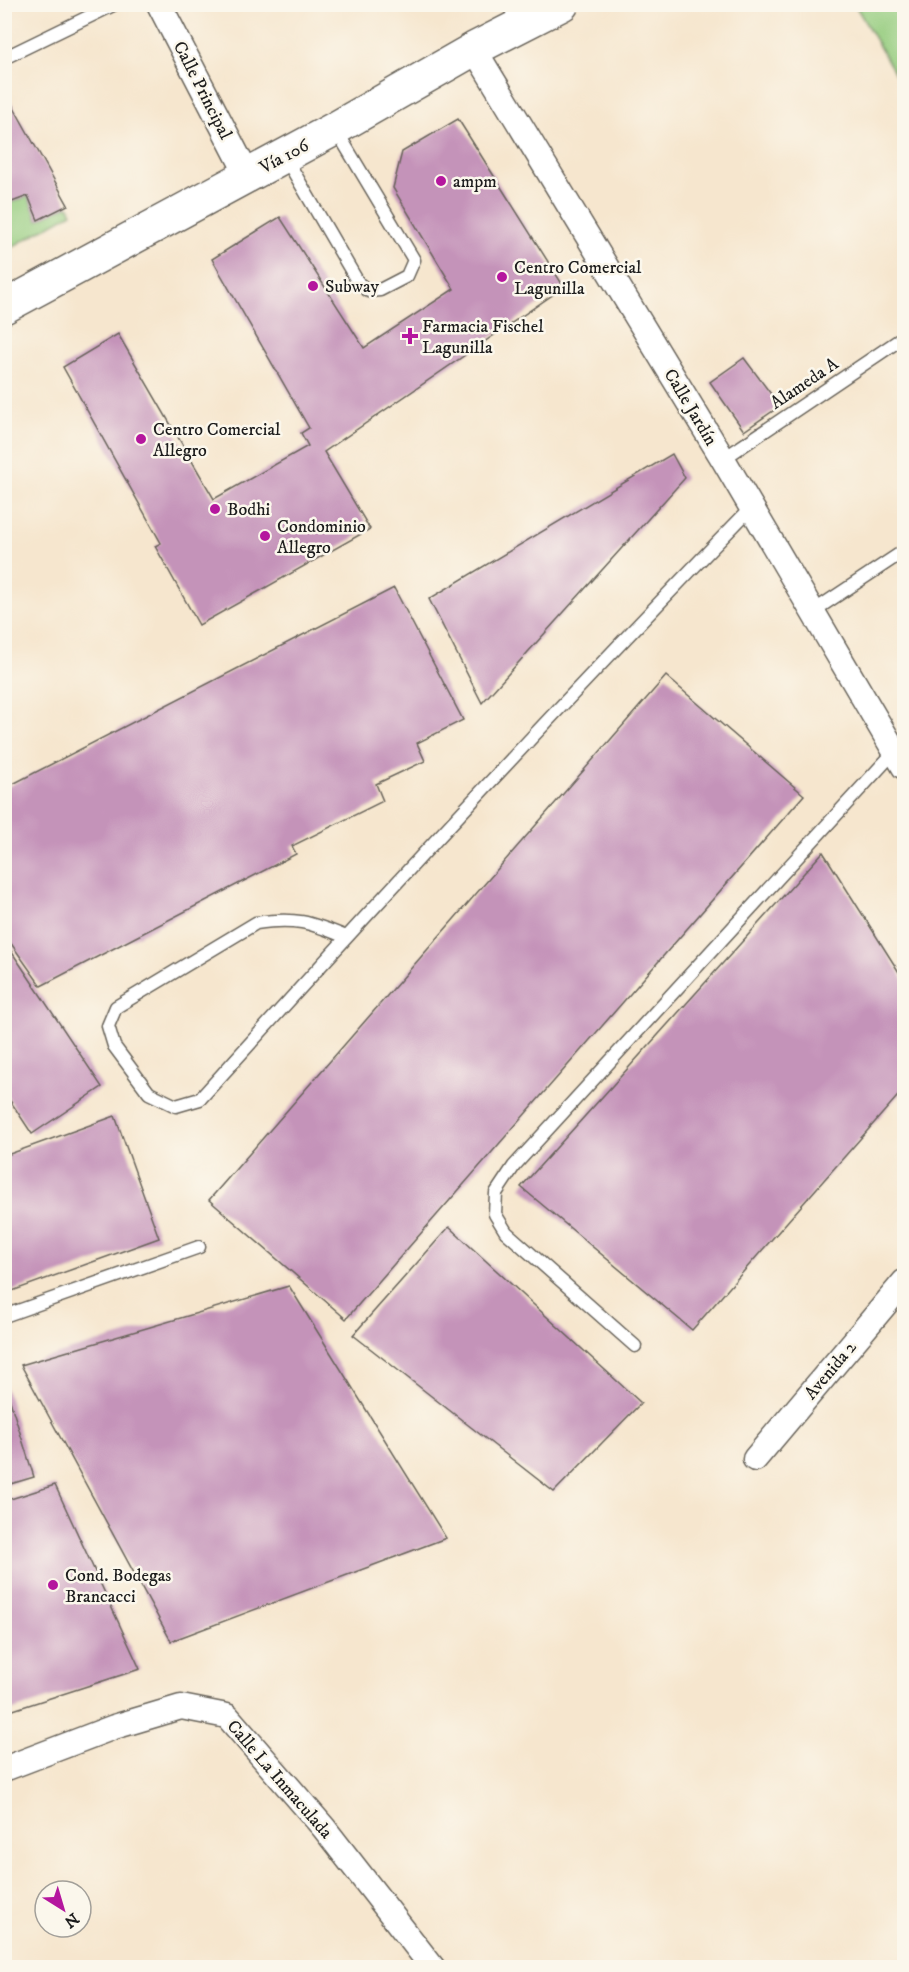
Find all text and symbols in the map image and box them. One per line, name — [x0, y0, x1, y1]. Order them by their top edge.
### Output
street label: Calle Principal — [168, 38, 237, 144]
street label: Vía 106 — [255, 135, 313, 179]
place label: ampm — [453, 171, 497, 193]
marker: ampm — [434, 174, 448, 188]
place label: Centro Comercial Lagunilla — [514, 257, 642, 300]
marker: Centro Comercial Lagunilla — [495, 270, 509, 284]
place label: Subway — [325, 276, 380, 298]
marker: Subway — [306, 279, 320, 293]
place label: Farmacia Fischel Lagunilla — [422, 316, 544, 359]
marker: Farmacia Fischel Lagunilla — [403, 329, 417, 343]
street label: Alameda A — [766, 353, 843, 415]
street label: Calle Jardín — [659, 365, 722, 450]
place label: Centro Comercial Allegro — [153, 419, 281, 462]
marker: Centro Comercial Allegro — [134, 432, 148, 446]
place label: Bodhi — [227, 499, 270, 521]
marker: Bodhi — [208, 502, 222, 516]
place label: Condominio Allegro — [277, 516, 366, 559]
marker: Condominio Allegro — [258, 529, 272, 543]
street label: Avenida 2 — [800, 1337, 862, 1404]
place label: Cond. Bodegas Brancacci — [65, 1565, 171, 1608]
marker: Cond. Bodegas Brancacci — [46, 1578, 60, 1592]
street label: Calle La Inmaculada — [222, 1716, 337, 1844]
north arrow — [33, 1879, 93, 1939]
text: N — [60, 1908, 83, 1932]

